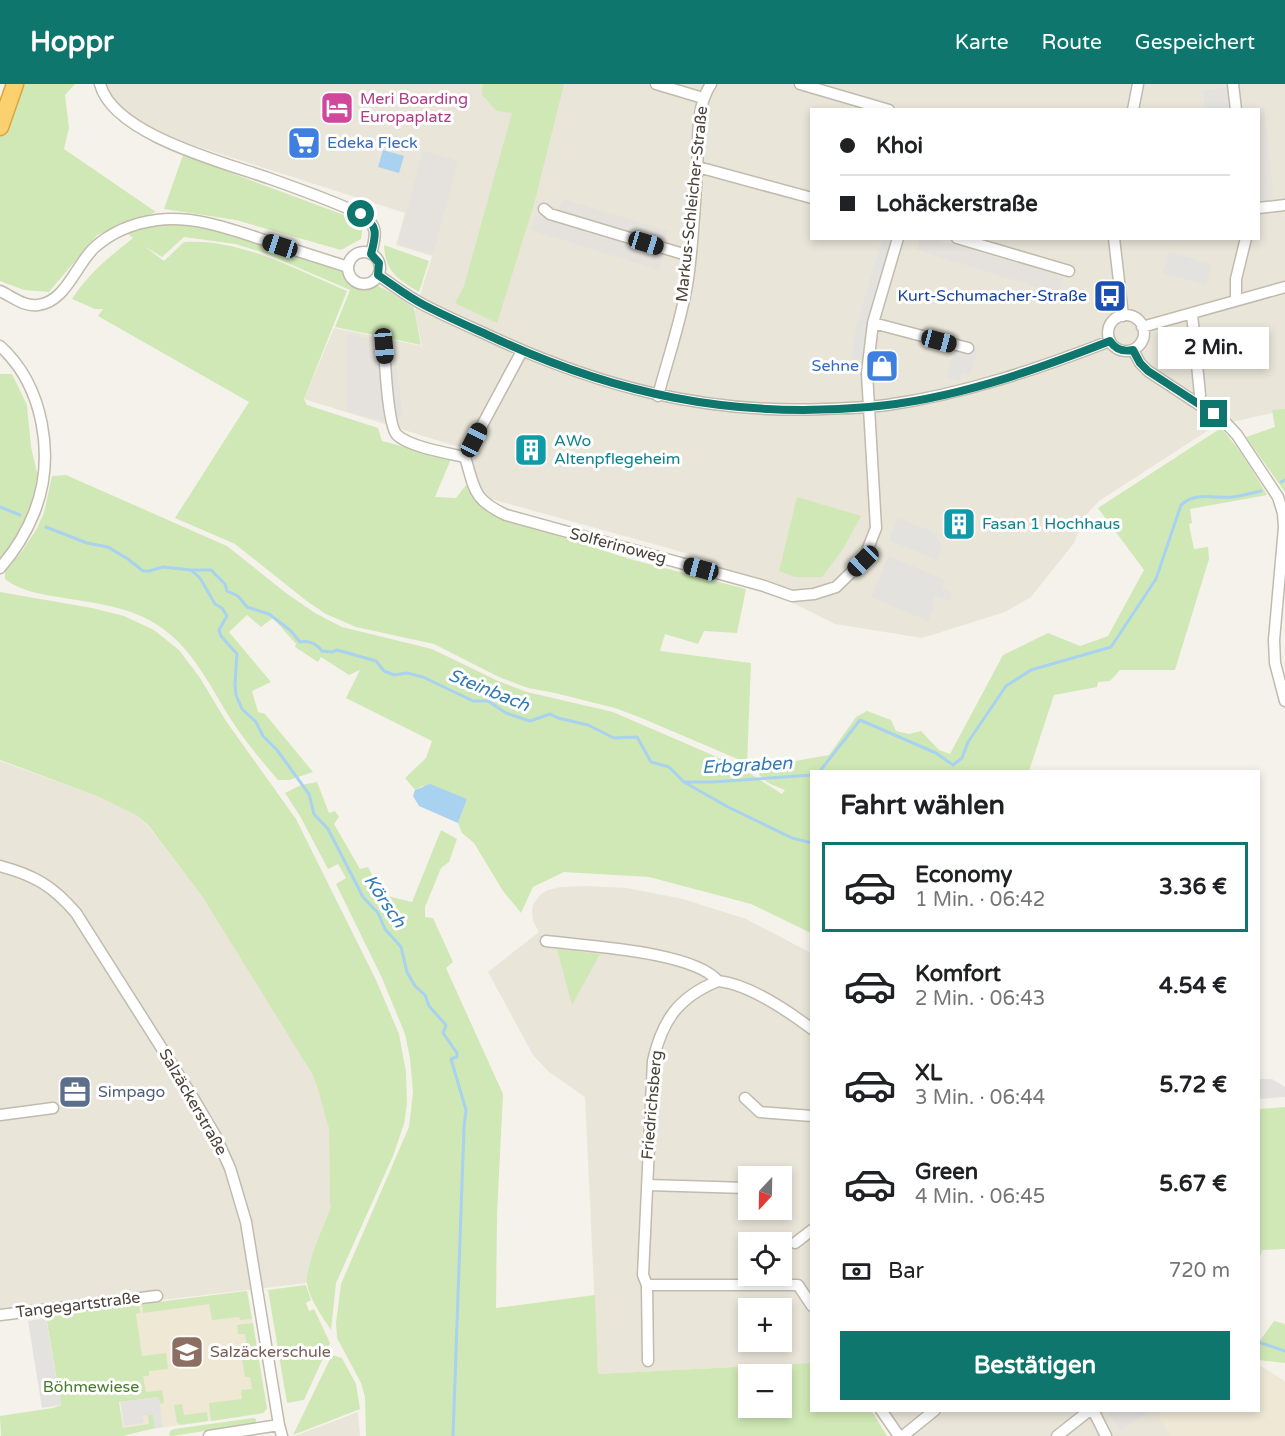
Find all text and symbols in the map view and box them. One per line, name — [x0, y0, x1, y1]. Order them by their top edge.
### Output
text: Hoppr — [30, 25, 114, 59]
text: Karte — [955, 30, 1009, 55]
text: Route — [1042, 30, 1102, 55]
text: Gespeichert — [1135, 30, 1255, 55]
place label: Meri Boarding Europaplatz — [360, 89, 468, 127]
hotel icon: Meri Boarding Europaplatz — [319, 90, 355, 126]
street label: Markus-Schleicher-Straße — [672, 105, 712, 303]
supermarket icon: Edeka Fleck — [286, 125, 322, 161]
place label: Edeka Fleck — [327, 133, 418, 153]
text: Khoi — [876, 133, 923, 159]
text: Lohäckerstraße — [876, 191, 1038, 217]
route start — [347, 200, 374, 227]
car — [626, 229, 666, 257]
car — [260, 232, 300, 260]
bus stop icon: Kurt-Schumacher-Straße — [1092, 278, 1128, 314]
place label: Kurt-Schumacher-Straße — [897, 286, 1087, 306]
car — [373, 327, 395, 365]
callout: 2 Min. — [1158, 327, 1270, 369]
car — [919, 328, 959, 354]
text: 2 Min. — [1184, 336, 1243, 360]
shop icon: Sehne — [864, 348, 900, 384]
place label: Sehne — [812, 356, 859, 376]
route end — [1200, 400, 1227, 427]
car — [458, 420, 490, 460]
place label: AWo Altenpflegeheim — [554, 431, 681, 469]
building icon: AWo Altenpflegeheim — [513, 432, 549, 468]
building icon: Fasan 1 Hochhaus — [941, 506, 977, 542]
place label: Fasan 1 Hochhaus — [982, 514, 1120, 534]
street label: Solferinoweg — [567, 523, 669, 569]
car — [844, 542, 882, 580]
car — [681, 556, 721, 582]
water label: Steinbach — [445, 664, 534, 717]
water label: Erbgraben — [701, 752, 794, 778]
text: Fahrt wählen — [840, 789, 1005, 822]
icon: car — [843, 860, 897, 914]
text: Economy — [915, 862, 1012, 888]
water label: Körsch — [359, 870, 411, 933]
text: 3.36 € — [1159, 874, 1227, 900]
text: 1 Min. · 06:42 — [915, 888, 1045, 912]
icon: car — [843, 959, 897, 1013]
text: Komfort — [915, 961, 1001, 987]
text: 4.54 € — [1159, 973, 1227, 999]
text: 2 Min. · 06:43 — [915, 987, 1045, 1011]
street label: Salzäckerstraße — [154, 1045, 232, 1159]
street label: Friedrichsberg — [637, 1049, 667, 1161]
icon: car — [843, 1058, 897, 1112]
text: XL — [915, 1060, 942, 1086]
text: 5.72 € — [1160, 1072, 1227, 1098]
office icon: Simpago — [57, 1074, 93, 1110]
place label: Simpago — [98, 1082, 165, 1102]
text: 3 Min. · 06:44 — [915, 1086, 1045, 1110]
icon: car — [843, 1157, 897, 1211]
text: Green — [915, 1159, 978, 1185]
north arrow — [738, 1166, 792, 1220]
map controls — [738, 1166, 792, 1418]
text: 5.67 € — [1159, 1171, 1227, 1197]
text: 4 Min. · 06:45 — [915, 1185, 1045, 1209]
button: locate — [738, 1232, 792, 1286]
icon: cash — [840, 1255, 873, 1288]
text: Bar — [888, 1258, 924, 1284]
text: 720 m — [1169, 1259, 1230, 1283]
street label: Tangegartstraße — [15, 1287, 141, 1323]
button: + — [738, 1298, 792, 1352]
button: Bestätigen — [840, 1331, 1230, 1400]
school or university icon: Salzäckerschule — [169, 1334, 205, 1370]
place label: Salzäckerschule — [210, 1342, 331, 1362]
button: − — [738, 1364, 792, 1418]
park label: Böhmewiese — [43, 1377, 139, 1397]

